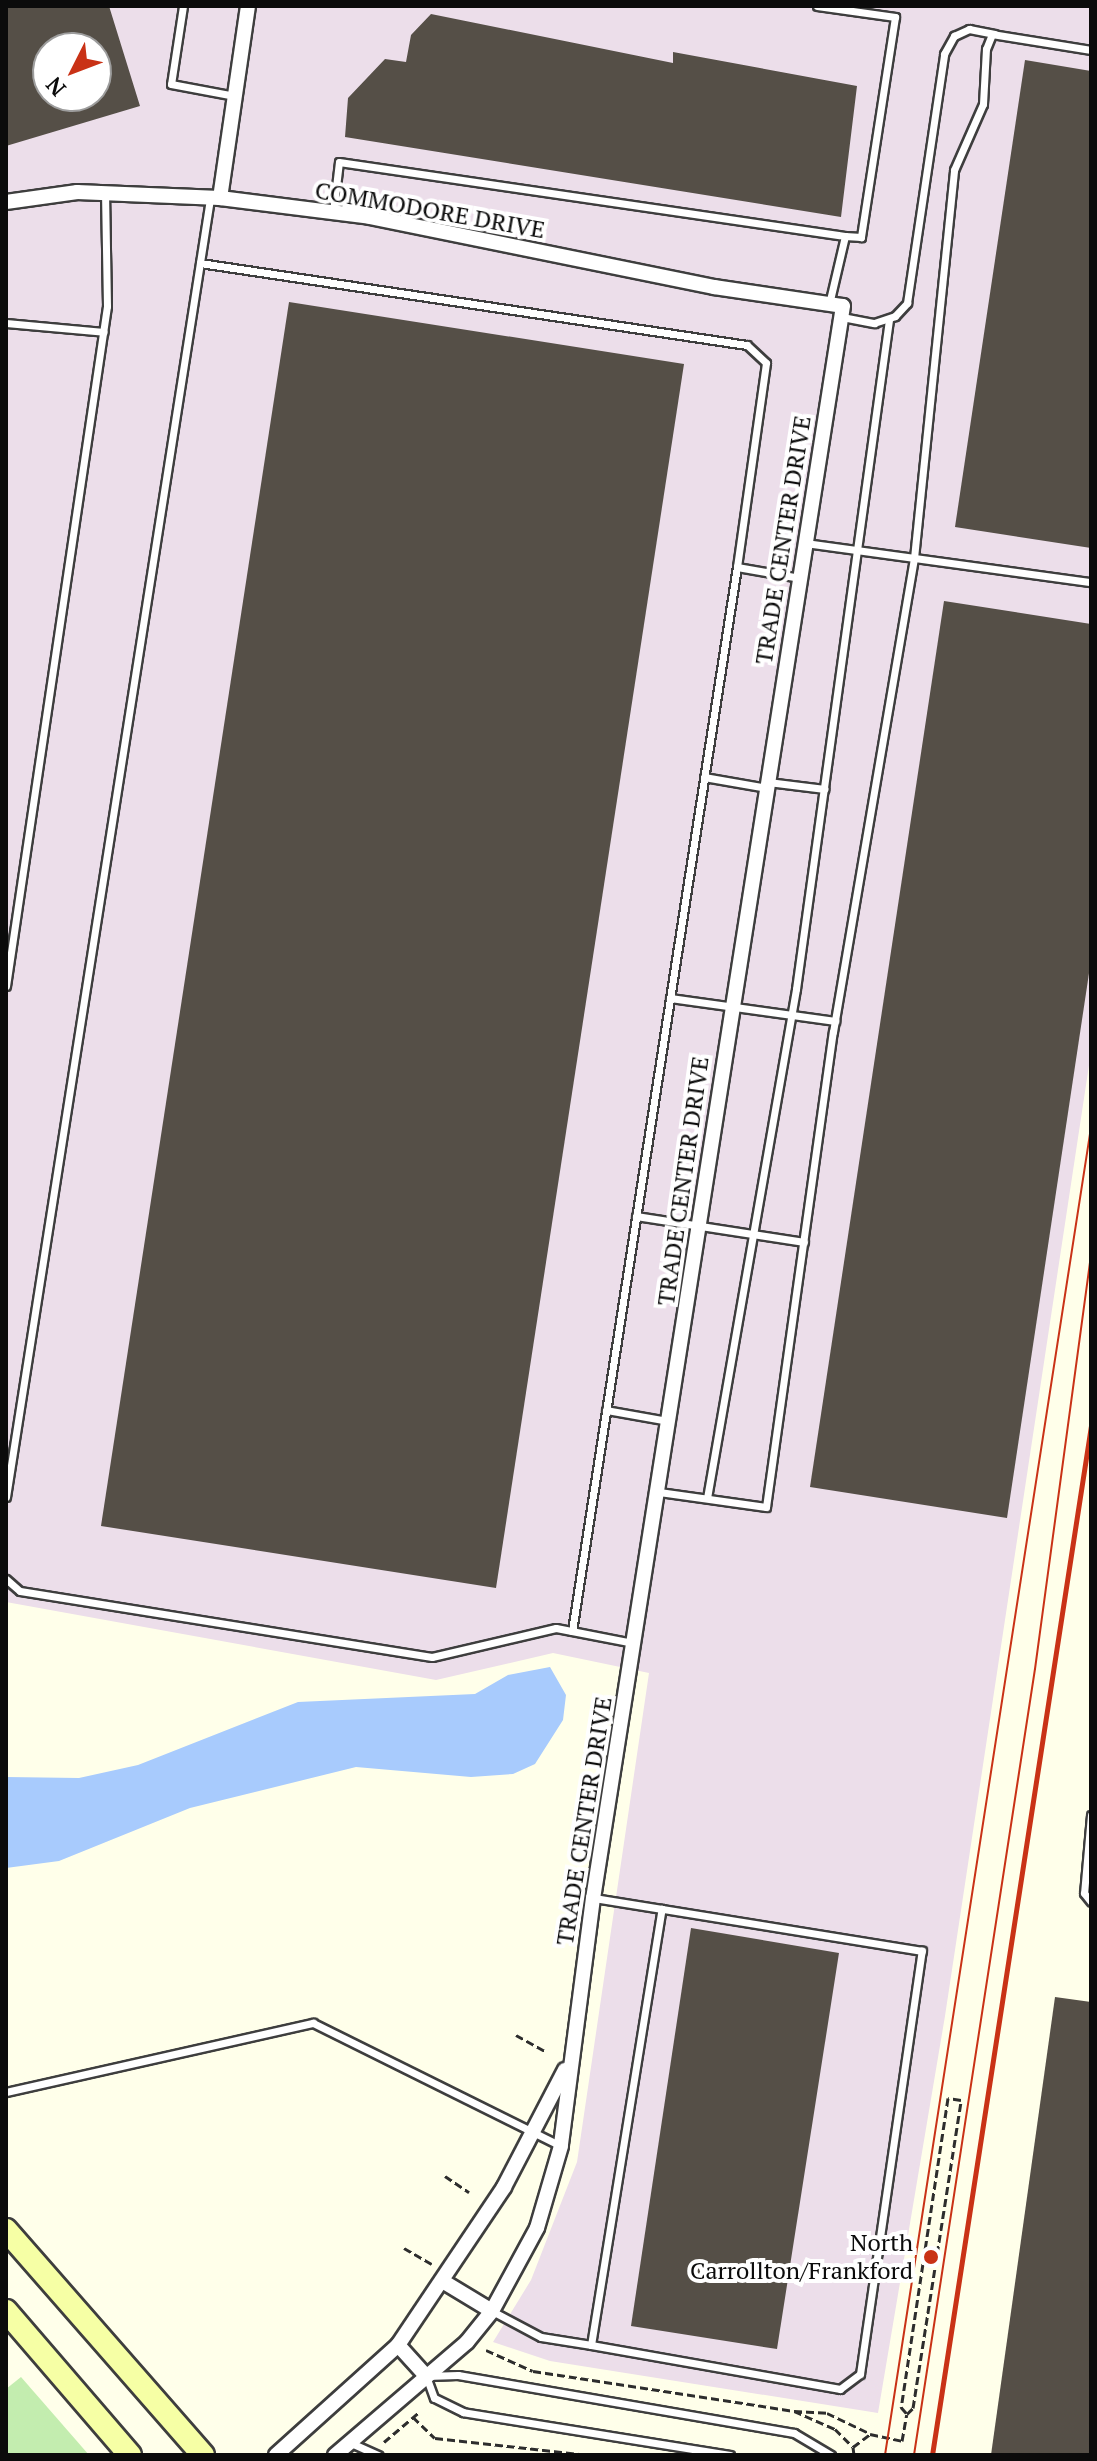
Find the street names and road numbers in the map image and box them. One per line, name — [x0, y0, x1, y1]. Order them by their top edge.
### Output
street label: COMMODORE DRIVE — [313, 176, 547, 244]
street label: TRADE CENTER DRIVE — [749, 414, 817, 666]
street label: TRADE CENTER DRIVE — [651, 1055, 715, 1307]
street label: TRADE CENTER DRIVE — [550, 1695, 618, 1947]

